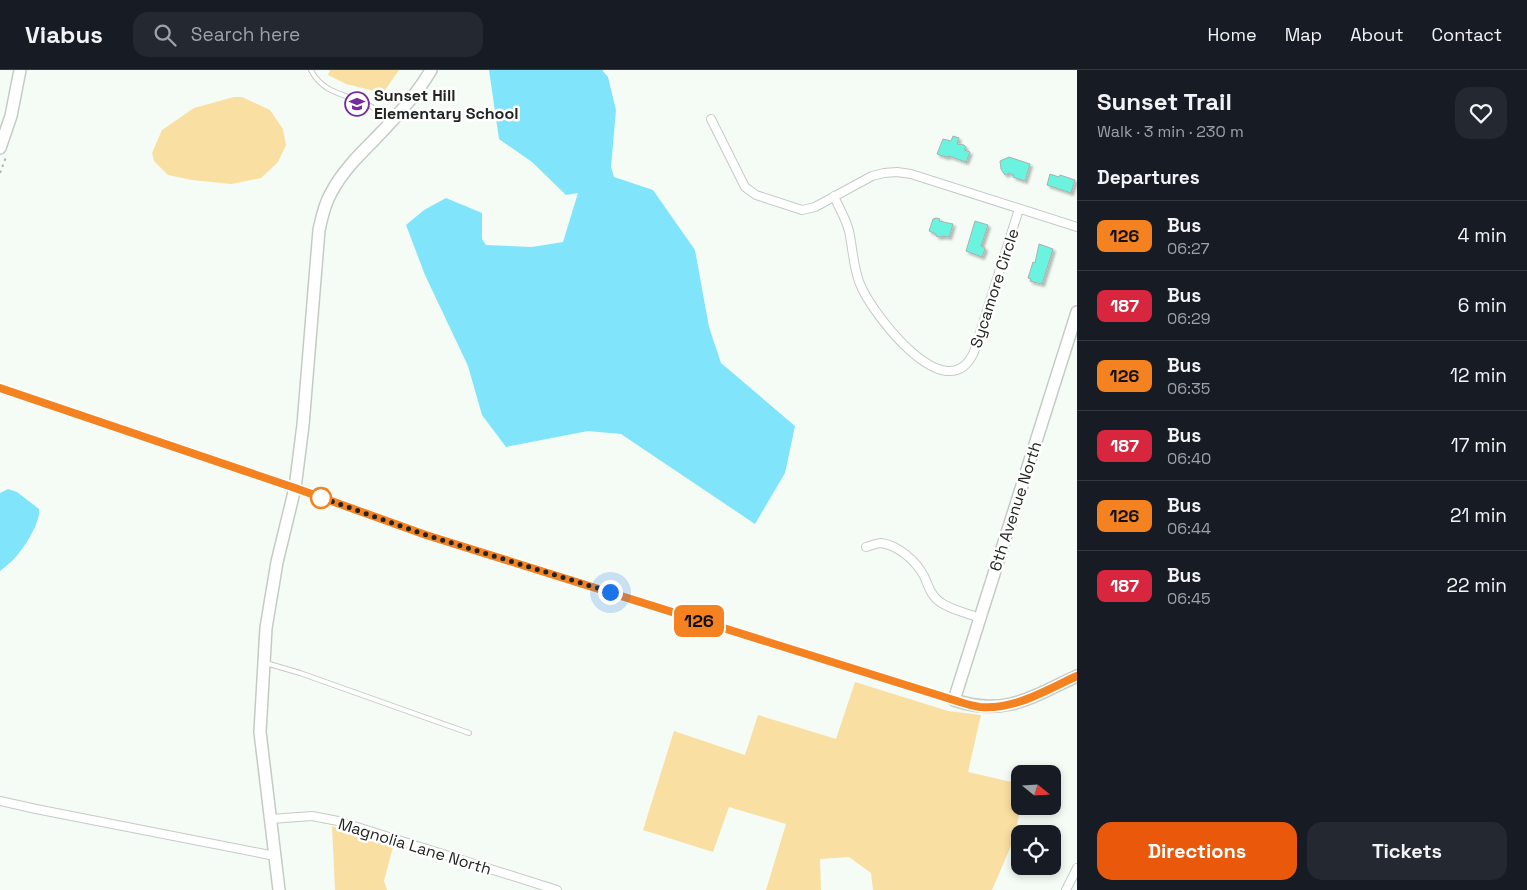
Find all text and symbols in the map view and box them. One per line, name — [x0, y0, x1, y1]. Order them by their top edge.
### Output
search box — [133, 12, 483, 57]
text: Viabus — [25, 19, 103, 50]
icon: search — [151, 21, 179, 49]
text: Search here — [191, 22, 300, 47]
text: Home — [1208, 23, 1257, 46]
text: Map — [1285, 23, 1322, 46]
text: About — [1350, 23, 1404, 46]
text: Contact — [1432, 23, 1502, 46]
place label: Sunset Hill Elementary School — [374, 85, 518, 124]
text: Sunset Trail — [1097, 86, 1232, 117]
button: heart — [1455, 87, 1507, 139]
school or university icon: Sunset Hill Elementary School — [344, 91, 370, 117]
text: Walk · 3 min · 230 m — [1097, 121, 1244, 142]
text: Departures — [1097, 165, 1200, 190]
text: Bus — [1167, 213, 1201, 238]
text: 4 min — [1458, 223, 1507, 248]
text: 126 — [1110, 224, 1139, 247]
street label: Sycamore Circle — [965, 226, 1024, 350]
text: 06:27 — [1167, 238, 1210, 259]
text: Bus — [1167, 283, 1201, 308]
text: 6 min — [1458, 293, 1507, 318]
text: 187 — [1110, 294, 1139, 317]
text: 06:29 — [1167, 308, 1211, 329]
text: Bus — [1167, 353, 1201, 378]
text: 12 min — [1450, 363, 1507, 388]
text: 126 — [1110, 364, 1139, 387]
text: 06:35 — [1167, 378, 1210, 399]
text: Bus — [1167, 423, 1201, 448]
text: 17 min — [1451, 433, 1507, 458]
text: 187 — [1110, 434, 1139, 457]
street label: 6th Avenue North — [985, 439, 1046, 574]
text: 06:40 — [1167, 448, 1211, 469]
unlabelled marker — [310, 487, 332, 509]
text: Bus — [1167, 493, 1201, 518]
text: 21 min — [1450, 503, 1507, 528]
text: 126 — [1110, 504, 1139, 527]
text: 06:44 — [1167, 518, 1211, 539]
text: Bus — [1167, 563, 1201, 588]
text: 22 min — [1447, 573, 1507, 598]
text: 187 — [1110, 574, 1139, 597]
your location — [598, 580, 623, 605]
text: 06:45 — [1167, 588, 1211, 609]
line badge: 126 — [670, 605, 728, 637]
text: 126 — [684, 609, 714, 632]
north arrow — [1011, 765, 1061, 815]
map controls — [1011, 765, 1061, 875]
street label: Magnolia Lane North — [336, 813, 494, 880]
button: Directions — [1097, 822, 1297, 880]
button: Tickets — [1307, 822, 1507, 880]
button: locate — [1011, 825, 1061, 875]

